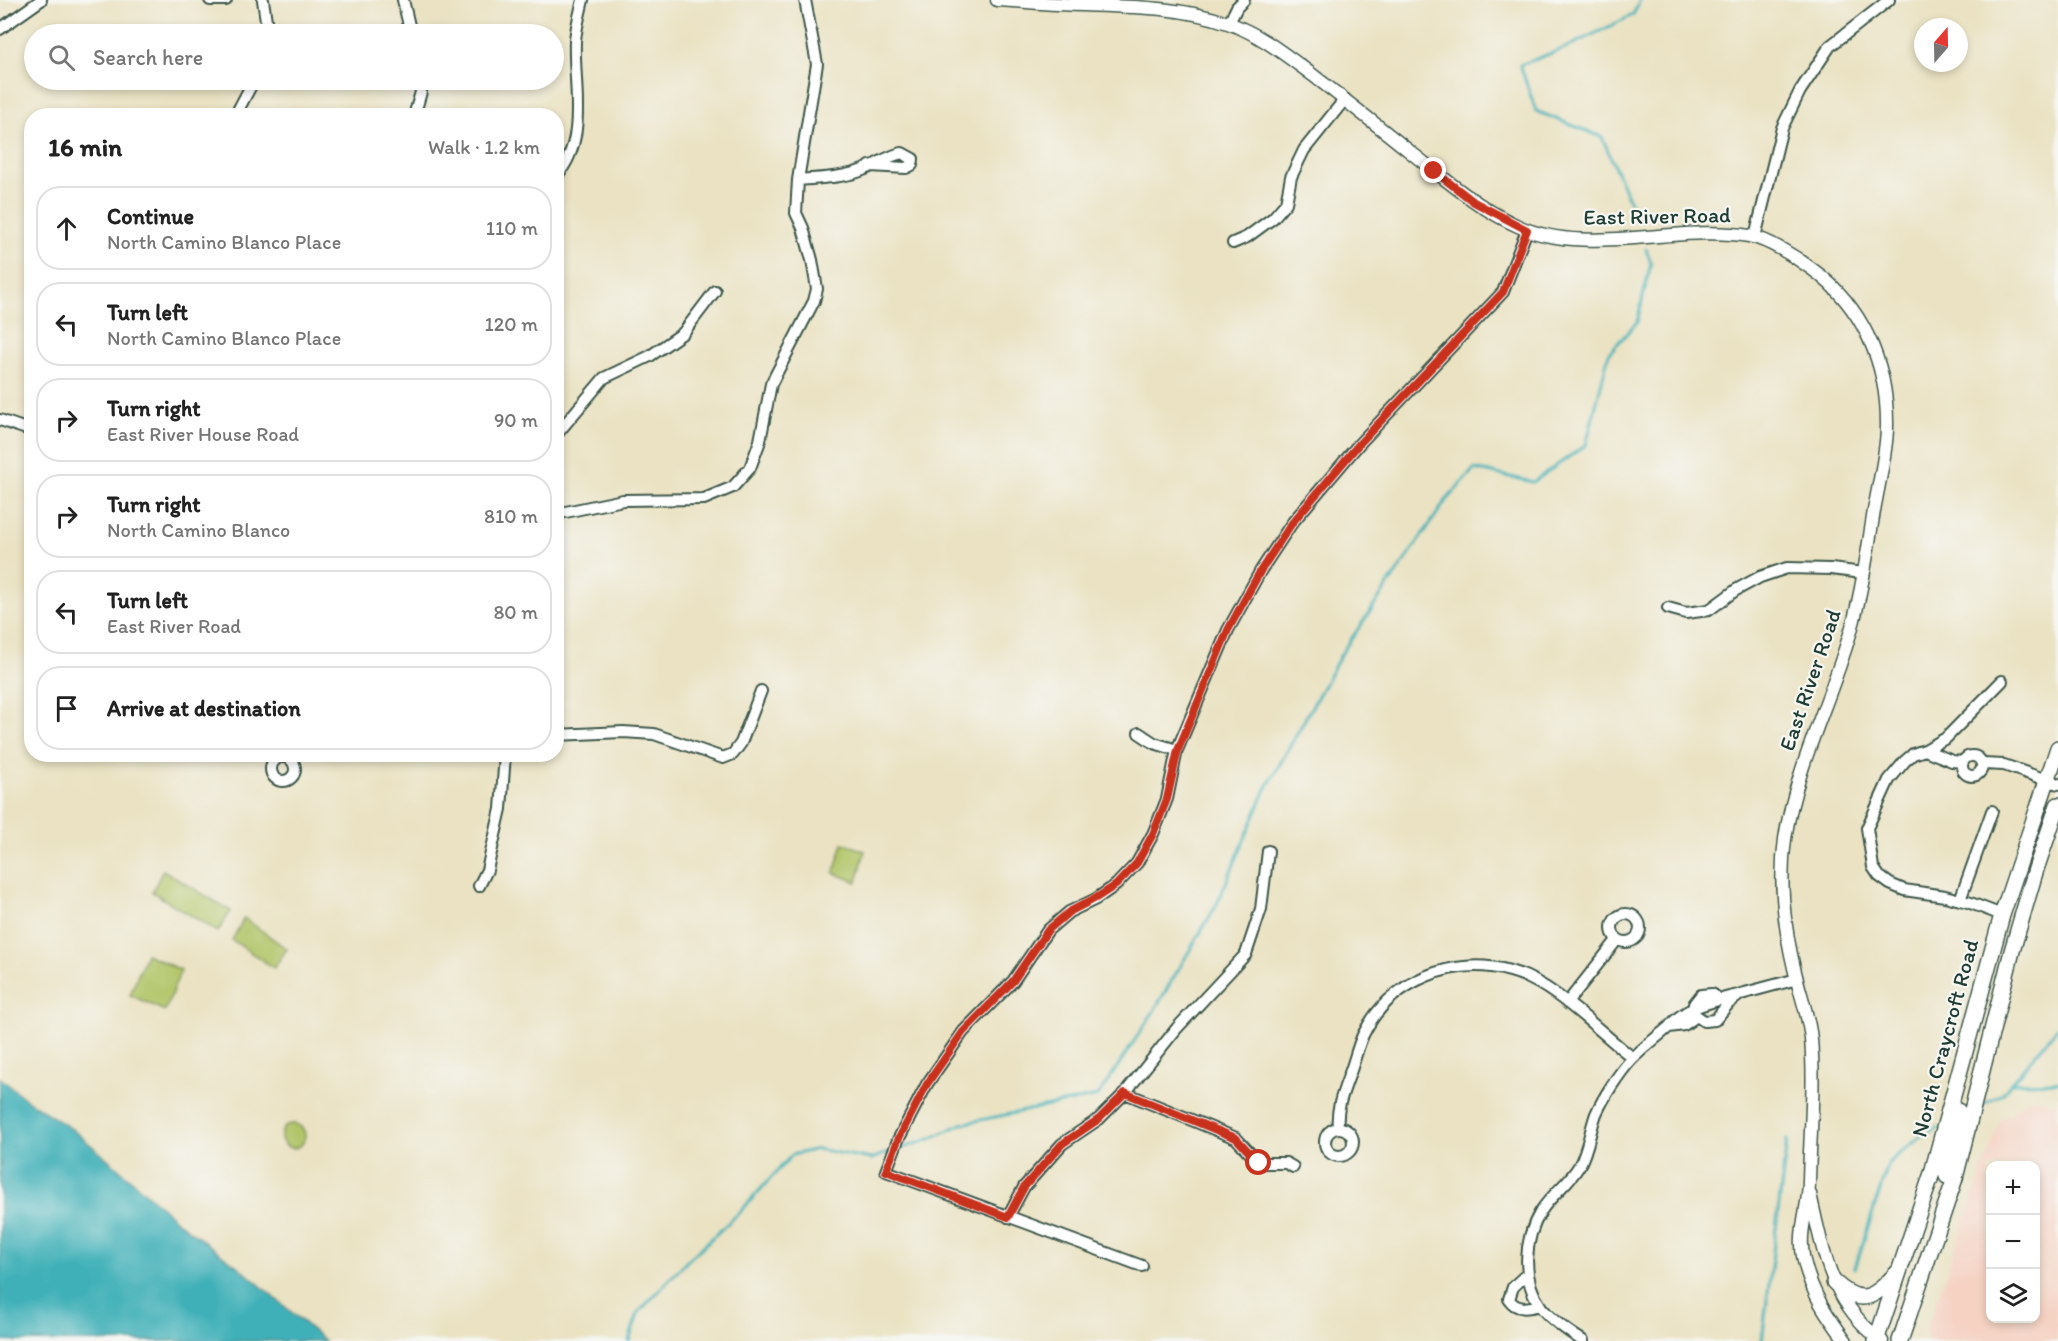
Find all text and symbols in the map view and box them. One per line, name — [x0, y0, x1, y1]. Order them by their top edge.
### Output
north arrow — [1914, 18, 1968, 72]
search box — [24, 24, 564, 90]
icon: search — [45, 41, 78, 74]
text: Search here — [93, 44, 203, 71]
text: 16 min — [48, 131, 122, 163]
text: Walk · 1.2 km — [428, 135, 540, 159]
route end — [1420, 157, 1446, 183]
street label: East River Road — [1583, 201, 1731, 231]
text: Continue — [107, 203, 194, 230]
icon: ahead — [50, 212, 83, 245]
text: 110 m — [486, 216, 538, 240]
text: North Camino Blanco Place — [107, 230, 341, 254]
text: Turn left — [107, 299, 188, 326]
icon: left — [50, 308, 83, 341]
text: 120 m — [485, 312, 538, 336]
text: North Camino Blanco Place — [107, 326, 341, 350]
text: Turn right — [107, 395, 201, 422]
icon: right — [50, 404, 83, 437]
text: 90 m — [494, 408, 538, 432]
text: East River House Road — [107, 422, 299, 446]
text: Turn right — [107, 491, 201, 518]
icon: right — [50, 500, 83, 533]
text: 810 m — [484, 504, 538, 528]
text: North Camino Blanco — [107, 518, 290, 542]
text: Turn left — [107, 587, 188, 614]
icon: left — [50, 596, 83, 629]
text: 80 m — [493, 600, 538, 624]
street label: East River Road — [1773, 606, 1847, 754]
text: East River Road — [107, 614, 241, 638]
icon: arrive — [50, 692, 83, 725]
text: Arrive at destination — [107, 695, 301, 722]
street label: North Craycroft Road — [1906, 936, 1984, 1140]
route start — [1245, 1149, 1271, 1175]
map controls — [1986, 1161, 2040, 1323]
button: + — [1986, 1161, 2040, 1215]
button: − — [1986, 1215, 2040, 1269]
button: layers — [1986, 1269, 2040, 1323]

